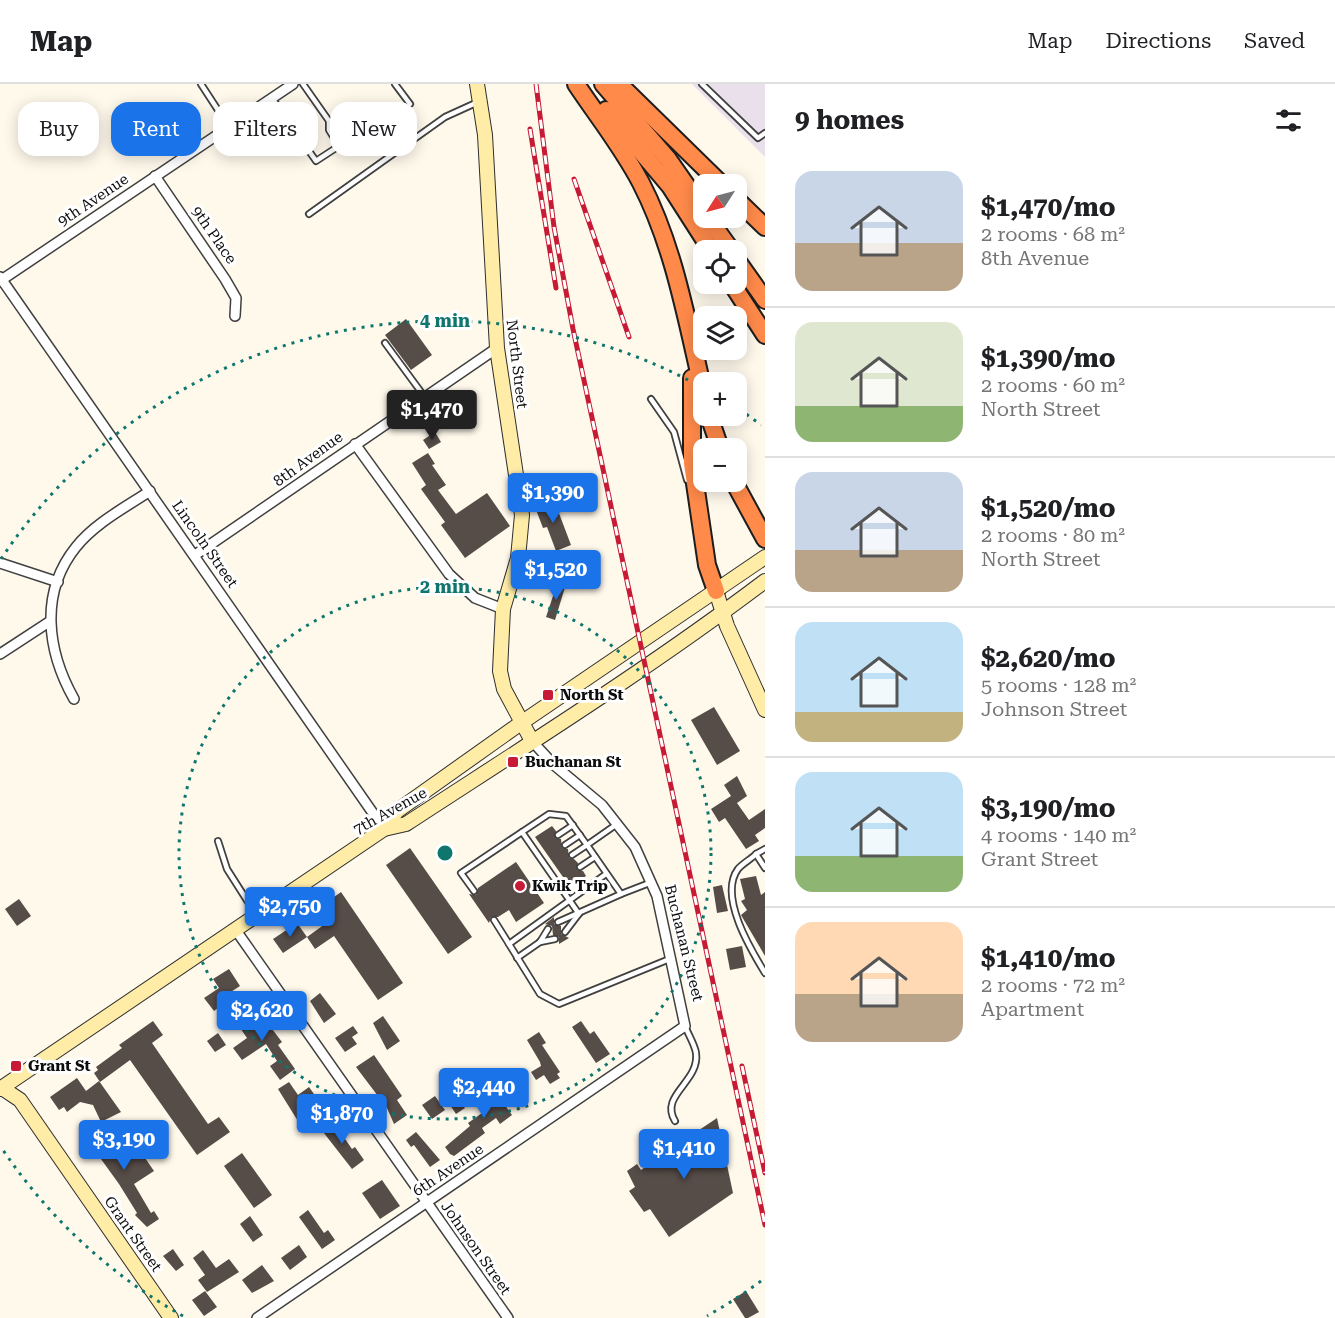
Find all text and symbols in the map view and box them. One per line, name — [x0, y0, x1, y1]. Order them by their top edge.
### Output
text: Map — [30, 25, 92, 58]
text: Map — [1028, 29, 1072, 53]
text: Directions — [1105, 29, 1211, 53]
text: Saved — [1244, 29, 1305, 53]
chip: Buy — [18, 102, 99, 156]
chip: Rent — [111, 102, 201, 156]
chip: Filters — [213, 102, 318, 156]
chip: New — [330, 102, 417, 156]
icon: filters — [1272, 104, 1305, 137]
text: 9 homes — [795, 105, 904, 135]
street label: 9th Avenue — [54, 170, 132, 230]
north arrow — [693, 174, 747, 228]
map controls — [693, 174, 747, 492]
text: $1,470/mo — [981, 192, 1116, 222]
icon: home — [843, 195, 915, 267]
street label: 9th Place — [188, 203, 240, 267]
text: 2 rooms · 68 m² — [981, 222, 1125, 246]
button: locate — [693, 240, 747, 294]
text: 8th Avenue — [981, 246, 1089, 270]
button: layers — [693, 306, 747, 360]
text: 4 min — [420, 310, 470, 331]
street label: North Street — [503, 318, 531, 410]
text: $1,390/mo — [981, 343, 1116, 373]
icon: home — [843, 346, 915, 418]
button: + — [693, 372, 747, 426]
text: 2 rooms · 60 m² — [981, 373, 1125, 397]
pin: $1,470 — [383, 390, 481, 441]
text: $1,470 — [401, 397, 463, 421]
text: North Street — [981, 397, 1100, 421]
street label: 8th Avenue — [270, 428, 346, 490]
button: − — [693, 438, 747, 492]
pin: $1,390 — [504, 473, 602, 524]
text: $1,390 — [522, 480, 584, 504]
text: $1,520/mo — [981, 493, 1116, 523]
icon: home — [843, 496, 915, 568]
street label: Lincoln Street — [168, 497, 242, 591]
text: 2 rooms · 80 m² — [981, 523, 1125, 547]
text: North Street — [981, 547, 1100, 571]
pin: $1,520 — [507, 550, 605, 601]
text: $1,520 — [525, 557, 587, 581]
text: 2 min — [420, 576, 470, 597]
text: $2,620/mo — [981, 643, 1116, 673]
icon: home — [843, 646, 915, 718]
text: 5 rooms · 128 m² — [981, 673, 1136, 697]
place label: North St — [560, 686, 624, 704]
marker: North St — [541, 688, 555, 702]
text: Johnson Street — [981, 697, 1127, 721]
place label: Buchanan St — [525, 753, 621, 771]
marker: Buchanan St — [506, 755, 520, 769]
street label: 7th Avenue — [350, 783, 430, 839]
text: $3,190/mo — [981, 793, 1116, 823]
icon: home — [843, 796, 915, 868]
text: 4 rooms · 140 m² — [981, 823, 1136, 847]
centre of rings — [435, 843, 455, 863]
text: Grant Street — [981, 847, 1098, 871]
place label: Kwik Trip — [532, 877, 608, 895]
marker: Kwik Trip — [513, 879, 527, 893]
street label: Buchanan Street — [661, 883, 707, 1004]
pin: $2,750 — [241, 887, 339, 938]
text: $2,750 — [259, 894, 321, 918]
text: $1,410/mo — [981, 943, 1116, 973]
icon: home — [843, 946, 915, 1018]
text: 2 rooms · 72 m² — [981, 973, 1125, 997]
pin: $2,620 — [213, 991, 311, 1042]
text: Apartment — [981, 997, 1084, 1021]
text: $2,620 — [231, 998, 293, 1022]
place label: Grant St — [28, 1057, 91, 1075]
marker: Grant St — [9, 1059, 23, 1073]
pin: $2,440 — [435, 1068, 533, 1119]
text: $2,440 — [453, 1075, 515, 1099]
pin: $1,870 — [293, 1094, 391, 1145]
text: $1,870 — [311, 1101, 373, 1125]
pin: $3,190 — [75, 1120, 173, 1171]
text: $3,190 — [93, 1127, 155, 1151]
pin: $1,410 — [635, 1129, 733, 1180]
text: $1,410 — [653, 1136, 715, 1160]
street label: 6th Avenue — [409, 1140, 487, 1200]
street label: Grant Street — [100, 1193, 166, 1276]
street label: Johnson Street — [437, 1198, 515, 1298]

